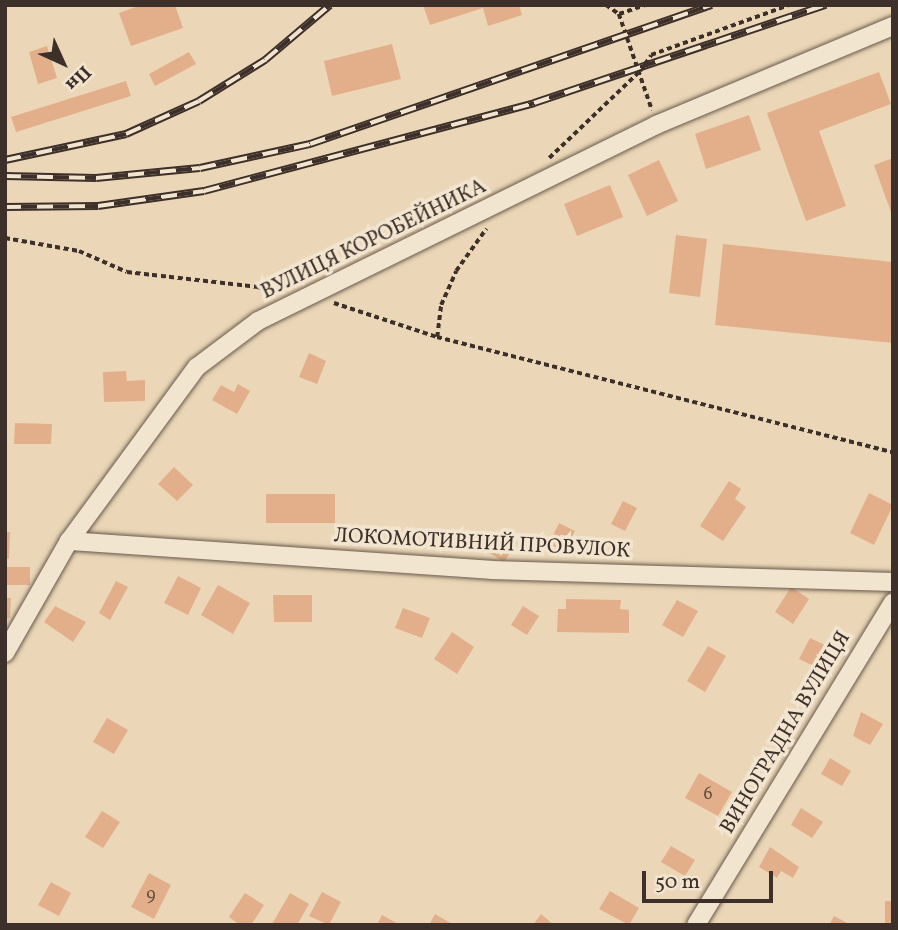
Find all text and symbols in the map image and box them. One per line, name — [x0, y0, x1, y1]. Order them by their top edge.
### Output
north arrow — [28, 28, 98, 98]
text: Пн — [59, 59, 97, 97]
street label: ВУЛИЦЯ КОРОБЕЙНИКА — [257, 174, 491, 306]
street label: ЛОКОМОТИВНИЙ ПРОВУЛОК — [333, 524, 631, 564]
street label: ВИНОГРАДНА ВУЛИЦЯ — [716, 627, 856, 839]
house number: 6 — [703, 784, 713, 806]
scale bar — [646, 856, 777, 900]
text: 50 m — [655, 868, 700, 897]
house number: 9 — [146, 885, 156, 907]

